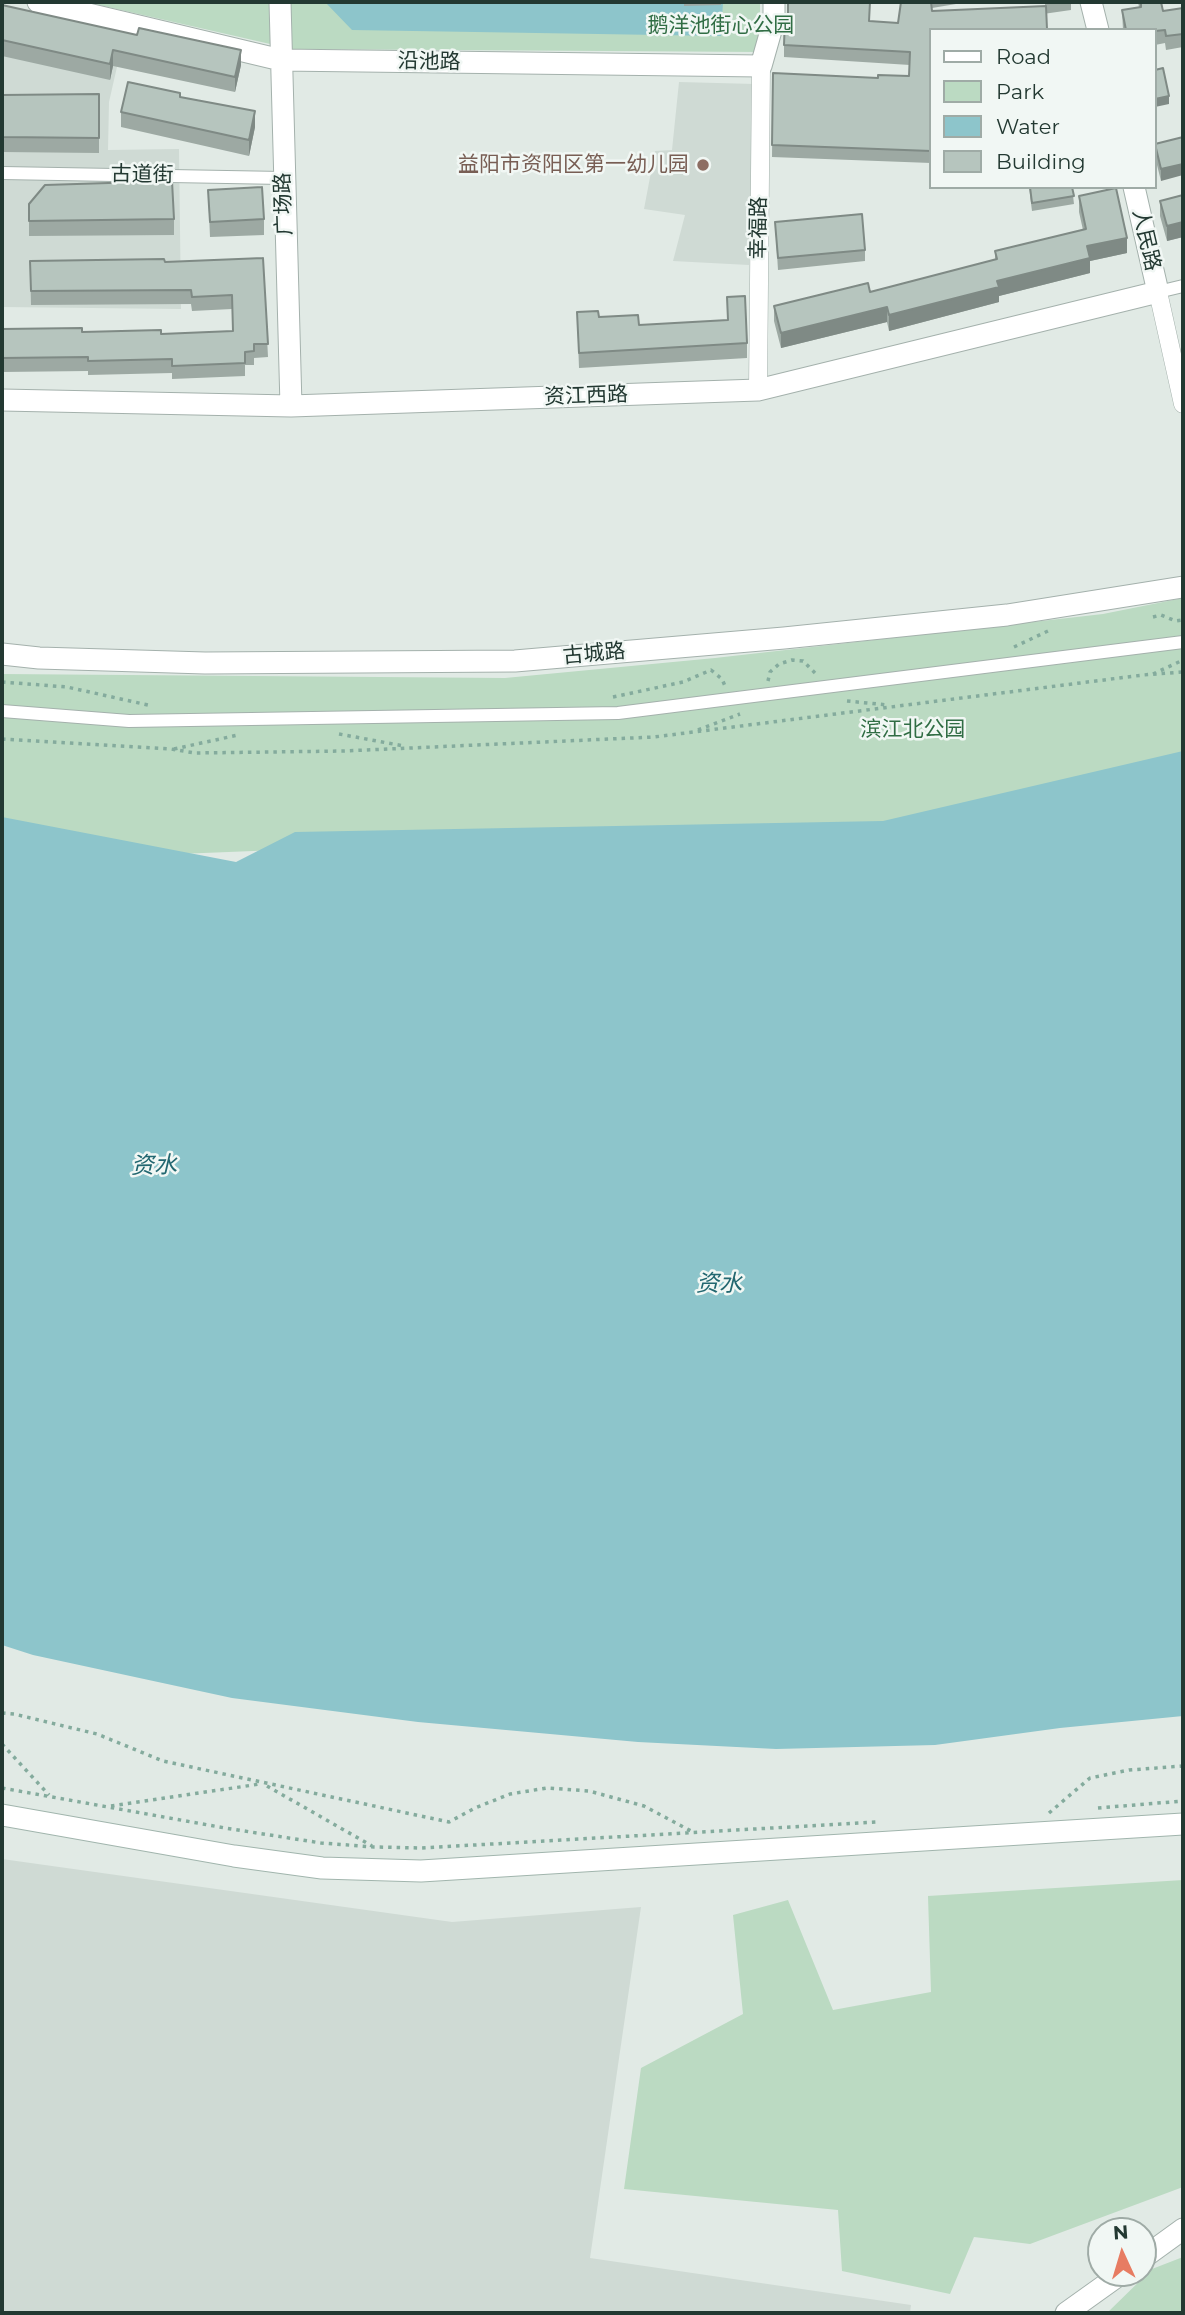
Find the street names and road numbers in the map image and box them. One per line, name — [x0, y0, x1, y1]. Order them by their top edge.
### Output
street label: 沿池路 — [397, 49, 461, 75]
street label: 古道街 — [110, 162, 174, 188]
street label: 广场路 — [270, 172, 298, 236]
street label: 幸福路 — [746, 196, 772, 260]
street label: 人民路 — [1127, 206, 1165, 274]
street label: 资江西路 — [544, 382, 628, 410]
street label: 古城路 — [562, 639, 626, 669]

